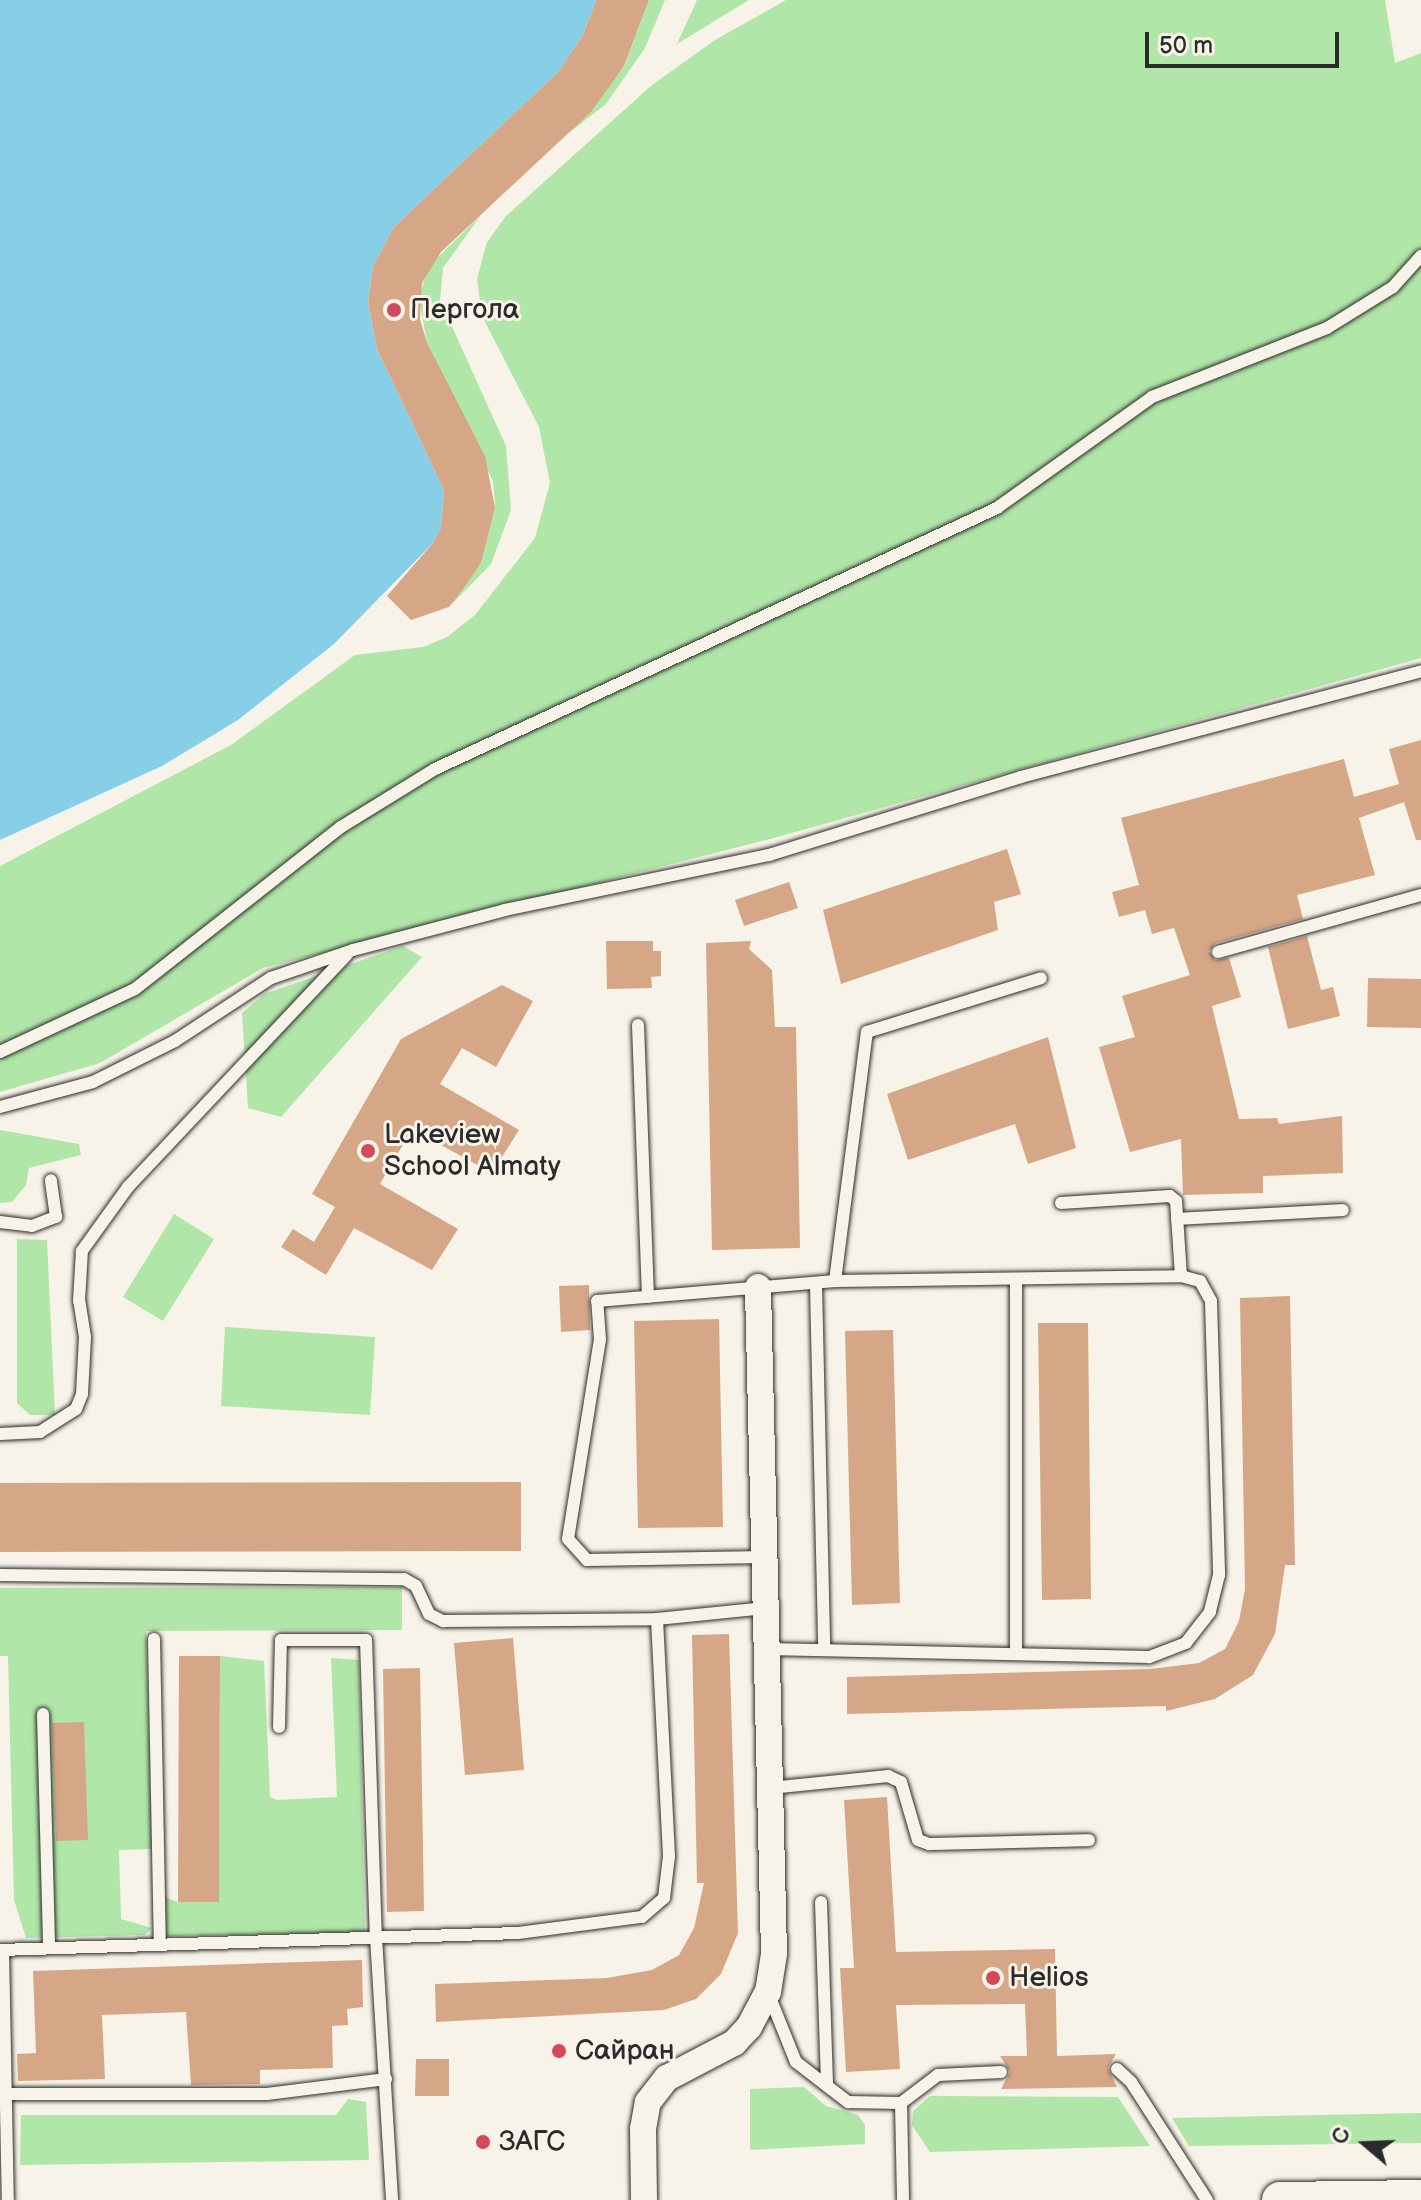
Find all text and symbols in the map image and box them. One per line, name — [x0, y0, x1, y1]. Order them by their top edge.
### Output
scale bar — [1149, 16, 1343, 66]
text: 50 m — [1159, 31, 1213, 60]
place label: Пергола — [410, 293, 519, 327]
marker: Пергола — [385, 301, 403, 319]
place label: Lakeview School Almaty — [384, 1118, 561, 1184]
marker: Lakeview School Almaty — [359, 1142, 377, 1160]
place label: Helios — [1009, 1961, 1089, 1995]
marker: Helios — [984, 1969, 1002, 1987]
place label: Сайран — [575, 2034, 675, 2068]
marker: Сайран — [550, 2042, 568, 2060]
north arrow — [1325, 2104, 1405, 2184]
text: С — [1327, 2124, 1357, 2148]
place label: ЗАГС — [499, 2125, 565, 2159]
marker: ЗАГС — [474, 2133, 492, 2151]

